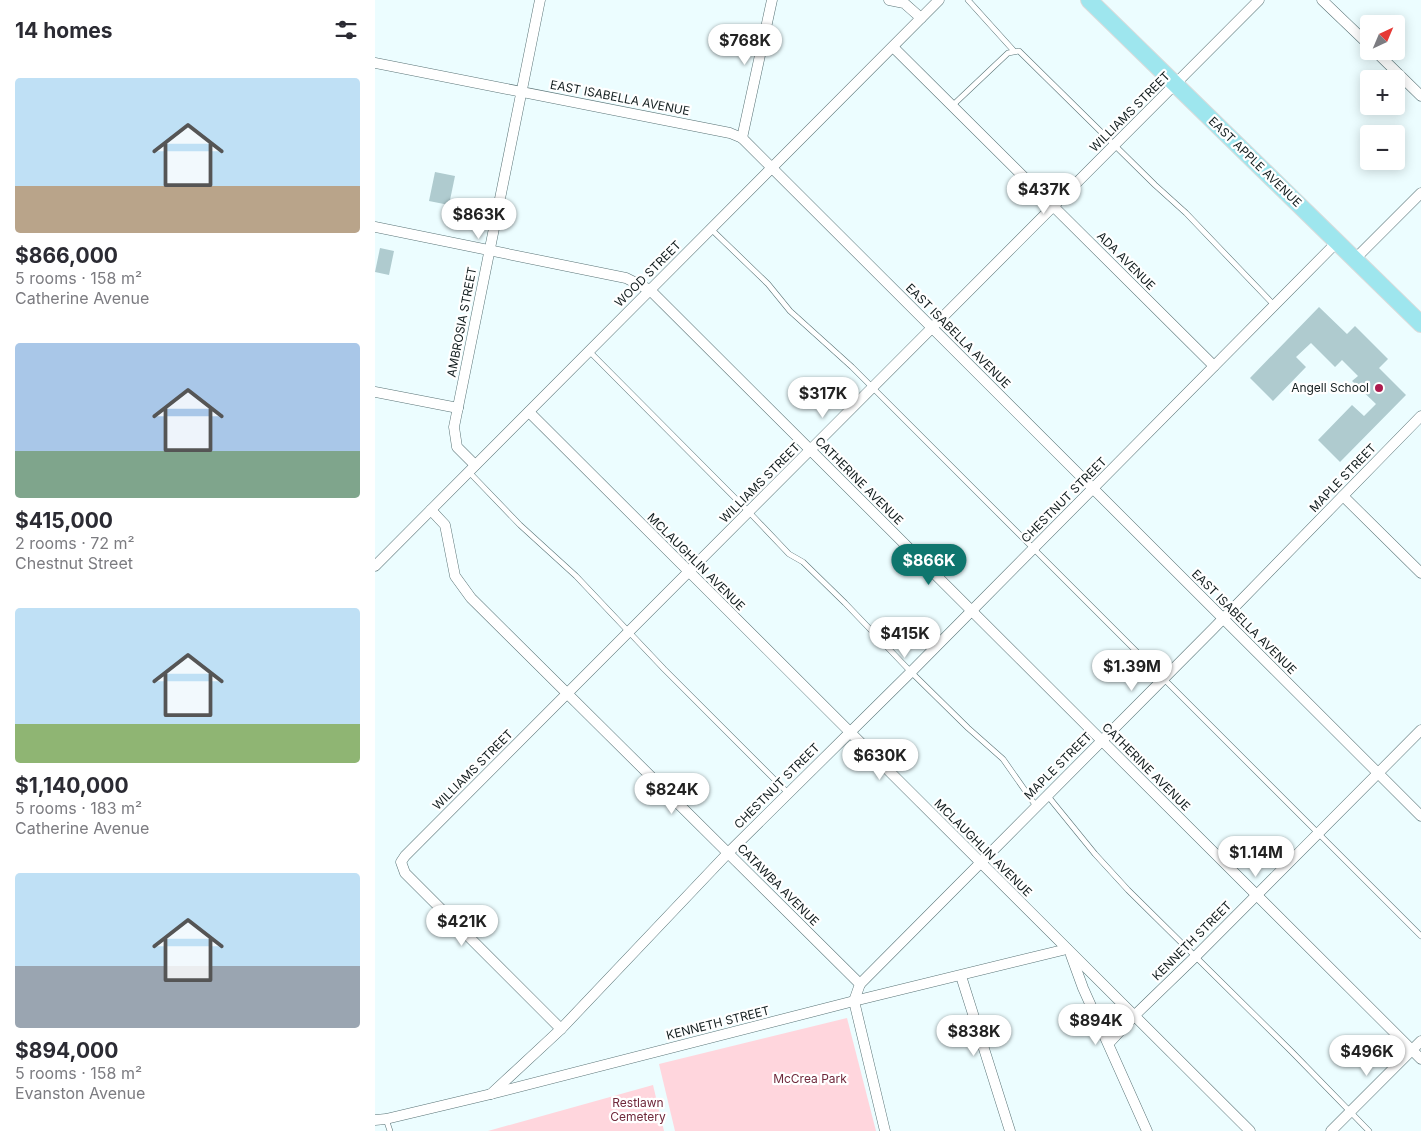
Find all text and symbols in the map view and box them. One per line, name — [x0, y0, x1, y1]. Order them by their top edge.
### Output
north arrow — [1360, 15, 1405, 60]
map controls — [1360, 15, 1405, 170]
icon: filters — [332, 16, 360, 44]
text: 14 homes — [15, 18, 113, 43]
pin: $768K — [710, 23, 780, 66]
text: $768K — [719, 30, 771, 50]
street label: WILLIAMS STREET — [1086, 68, 1173, 155]
button: + — [1360, 70, 1405, 115]
street label: EAST ISABELLA AVENUE — [549, 77, 691, 118]
icon: home — [143, 110, 233, 200]
street label: EAST APPLE AVENUE — [1206, 113, 1305, 210]
button: − — [1360, 125, 1405, 170]
pin: $437K — [1009, 172, 1079, 215]
text: $437K — [1018, 179, 1070, 199]
pin: $863K — [444, 198, 514, 240]
text: $863K — [452, 204, 506, 224]
street label: ADA AVENUE — [1094, 228, 1159, 293]
street label: WOOD STREET — [611, 237, 684, 310]
text: $866,000 — [15, 243, 118, 268]
street label: AMBROSIA STREET — [443, 265, 480, 378]
text: 5 rooms · 158 m² — [15, 268, 142, 288]
street label: EAST ISABELLA AVENUE — [903, 280, 1014, 391]
text: Catherine Avenue — [15, 288, 149, 308]
icon: home — [143, 375, 233, 465]
pin: $317K — [788, 376, 858, 419]
place label: Angell School — [1291, 380, 1369, 395]
marker: Angell School — [1373, 382, 1385, 394]
text: $317K — [799, 383, 847, 403]
street label: CATHERINE AVENUE — [812, 433, 907, 528]
street label: WILLIAMS STREET — [716, 439, 803, 526]
street label: MAPLE STREET — [1306, 440, 1379, 515]
street label: CHESTNUT STREET — [1018, 454, 1110, 546]
text: $415,000 — [15, 508, 113, 533]
street label: MCLAUGHLIN AVENUE — [644, 510, 748, 614]
text: 2 rooms · 72 m² — [15, 533, 135, 553]
pin: $866K — [894, 544, 964, 586]
text: $866K — [902, 550, 956, 570]
text: Chestnut Street — [15, 553, 133, 573]
street label: EAST ISABELLA AVENUE — [1189, 566, 1300, 677]
pin: $415K — [870, 616, 940, 659]
text: $415K — [880, 623, 930, 643]
icon: home — [143, 640, 233, 730]
pin: $1.39M — [1091, 650, 1173, 692]
text: $1.39M — [1103, 656, 1161, 676]
street label: CATHERINE AVENUE — [1099, 719, 1194, 814]
street label: WILLIAMS STREET — [429, 726, 516, 813]
street label: MAPLE STREET — [1021, 729, 1095, 803]
pin: $630K — [845, 738, 915, 781]
street label: CHESTNUT STREET — [731, 740, 823, 832]
text: $630K — [853, 745, 907, 765]
pin: $824K — [637, 772, 707, 815]
text: $1,140,000 — [15, 773, 129, 798]
text: $824K — [645, 779, 699, 799]
street label: MCLAUGHLIN AVENUE — [931, 796, 1035, 900]
text: 5 rooms · 183 m² — [15, 798, 142, 818]
text: Catherine Avenue — [15, 818, 149, 838]
pin: $1.14M — [1215, 836, 1297, 878]
street label: CATAWBA AVENUE — [734, 841, 822, 929]
text: $1.14M — [1229, 842, 1283, 862]
street label: KENNETH STREET — [1149, 898, 1235, 983]
pin: $421K — [427, 904, 497, 947]
icon: home — [143, 905, 233, 995]
text: $421K — [437, 911, 487, 931]
street label: KENNETH STREET — [665, 1002, 771, 1043]
pin: $894K — [1061, 1004, 1131, 1046]
text: $894K — [1069, 1010, 1123, 1030]
pin: $838K — [939, 1014, 1009, 1057]
text: $838K — [947, 1021, 1001, 1041]
pin: $496K — [1332, 1034, 1402, 1077]
text: $894,000 — [15, 1038, 118, 1063]
text: $496K — [1340, 1041, 1394, 1061]
text: 5 rooms · 158 m² — [15, 1063, 142, 1083]
park label: McCrea Park — [773, 1071, 847, 1086]
text: Evanston Avenue — [15, 1083, 145, 1103]
park label: Restlawn Cemetery — [610, 1095, 666, 1124]

